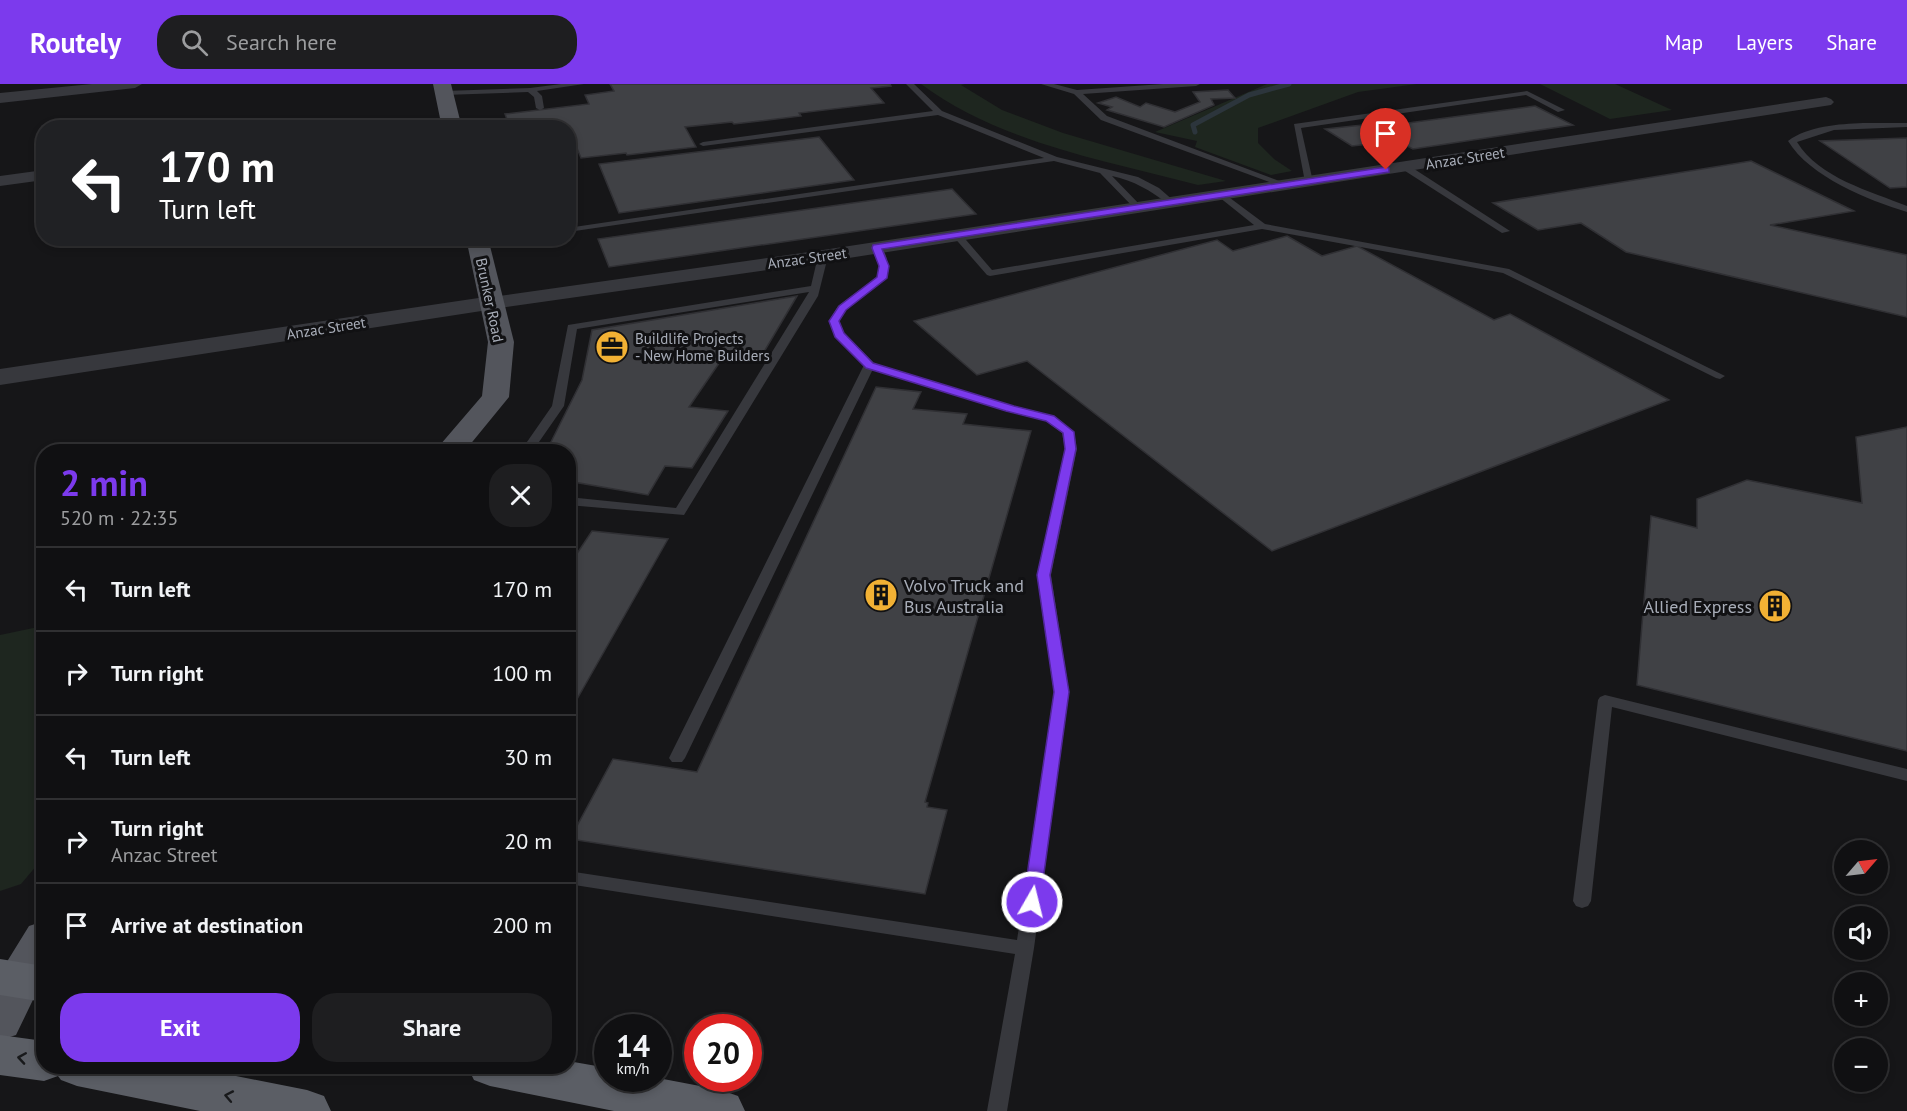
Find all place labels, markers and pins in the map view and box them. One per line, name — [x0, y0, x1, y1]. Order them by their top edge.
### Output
pin — [1360, 108, 1411, 170]
office icon: Buildlife Projects - New Home Builders — [594, 329, 630, 365]
place label: Buildlife Projects - New Home Builders — [635, 329, 770, 365]
place label: Volvo Truck and Bus Australia — [903, 574, 1024, 618]
building icon: Volvo Truck and Bus Australia — [863, 577, 899, 613]
building icon: Allied Express — [1757, 588, 1793, 624]
place label: Allied Express — [1643, 595, 1752, 618]

